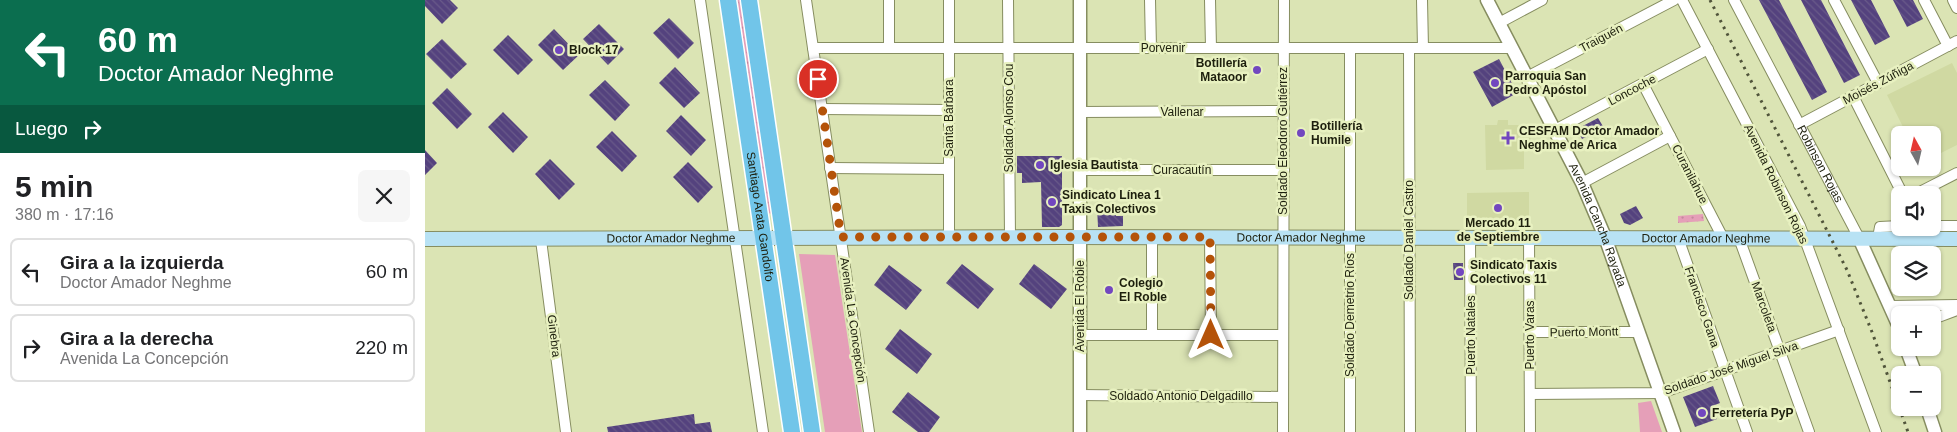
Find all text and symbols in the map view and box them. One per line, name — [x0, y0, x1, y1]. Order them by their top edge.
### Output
icon: left — [15, 20, 80, 85]
text: 60 m — [98, 20, 178, 59]
street label: Traiguén — [1577, 21, 1625, 55]
street label: Porvenir — [1141, 41, 1185, 55]
place label: Block 17 — [569, 43, 619, 57]
marker: Block 17 — [553, 44, 565, 56]
place label: Botillería Mataoor — [1196, 56, 1247, 84]
pin — [797, 58, 839, 100]
street label: Moisés Zúñiga — [1840, 58, 1916, 108]
text: Doctor Amador Neghme — [98, 61, 334, 86]
street label: Soldado Alonso Cou — [1002, 64, 1016, 172]
marker: Botillería Mataoor — [1251, 64, 1263, 76]
icon: arrive — [804, 65, 832, 93]
street label: Soldado Eleodoro Gutiérrez — [1276, 67, 1290, 215]
place label: Parroquia San Pedro Apóstol — [1505, 69, 1587, 97]
street label: Loncoche — [1606, 71, 1659, 108]
marker: Parroquia San Pedro Apóstol — [1489, 77, 1501, 89]
street label: Santa Bárbara — [942, 79, 956, 157]
street label: Vallenar — [1160, 105, 1204, 119]
icon: right — [78, 115, 106, 143]
text: Luego — [15, 118, 68, 139]
place label: Botillería Humile — [1311, 119, 1363, 147]
street label: Avenida Robinson Rojas — [1741, 122, 1811, 246]
street label: Robinson Rojas — [1794, 123, 1846, 205]
place label: CESFAM Doctor Amador Neghme de Arica — [1519, 124, 1660, 152]
north arrow — [1891, 126, 1941, 176]
map controls — [1891, 126, 1941, 416]
marker: Botillería Humile — [1295, 127, 1307, 139]
marker: CESFAM Doctor Amador Neghme de Arica — [1501, 131, 1515, 145]
street label: Curanilahue — [1669, 142, 1711, 206]
street label: Santiago Arata Gandolfo — [744, 151, 777, 283]
place label: Iglesia Bautista — [1050, 158, 1138, 172]
marker: Iglesia Bautista — [1034, 159, 1046, 171]
street label: Avenida Cancha Rayada — [1566, 161, 1629, 289]
street label: Curacautín — [1153, 163, 1211, 177]
text: 5 min — [15, 170, 93, 203]
button: close — [358, 170, 410, 222]
street label: Soldado Daniel Castro — [1402, 180, 1416, 300]
button: sound — [1891, 186, 1941, 236]
place label: Sindicato Línea 1 Taxis Colectivos — [1062, 188, 1161, 216]
marker: Sindicato Línea 1 Taxis Colectivos — [1046, 196, 1058, 208]
marker: Mercado 11 de Septiembre — [1492, 202, 1504, 214]
text: 380 m · 17:16 — [15, 206, 114, 223]
place label: Mercado 11 de Septiembre — [1457, 216, 1540, 244]
street label: Doctor Amador Neghme — [1237, 230, 1366, 245]
street label: Doctor Amador Neghme — [607, 231, 736, 245]
street label: Doctor Amador Neghme — [1642, 231, 1771, 246]
button: layers — [1891, 246, 1941, 296]
text: Gira a la izquierda — [60, 252, 224, 273]
street label: Soldado Demetrio Ríos — [1343, 253, 1357, 377]
street label: Avenida La Concepción — [837, 256, 869, 384]
icon: left — [17, 258, 45, 286]
place label: Sindicato Taxis Colectivos 11 — [1470, 258, 1557, 286]
street label: Avenida El Roble — [1073, 260, 1087, 352]
text: 60 m — [366, 261, 408, 282]
street label: Francisco Gana — [1682, 265, 1723, 350]
marker: Sindicato Taxis Colectivos 11 — [1454, 266, 1466, 278]
text: Doctor Amador Neghme — [60, 274, 232, 291]
place label: Colegio El Roble — [1119, 276, 1167, 304]
street label: Marcoleta — [1748, 280, 1780, 334]
marker: Colegio El Roble — [1103, 284, 1115, 296]
street label: Puerto Natales — [1464, 295, 1478, 375]
street label: Puerto Varas — [1523, 300, 1537, 370]
button: + — [1891, 306, 1941, 356]
position arrow — [1184, 308, 1236, 360]
street label: Ginebra — [544, 314, 564, 358]
street label: Puerto Montt — [1550, 324, 1619, 340]
text: Gira a la derecha — [60, 328, 213, 349]
icon: right — [17, 334, 45, 362]
text: 220 m — [355, 337, 408, 358]
street label: Soldado José Miguel Silva — [1662, 338, 1800, 398]
text: Avenida La Concepción — [60, 350, 229, 367]
button: − — [1891, 366, 1941, 416]
street label: Soldado Antonio Delgadillo — [1109, 389, 1253, 403]
place label: Ferretería PyP — [1712, 406, 1793, 420]
marker: Ferretería PyP — [1696, 407, 1708, 419]

